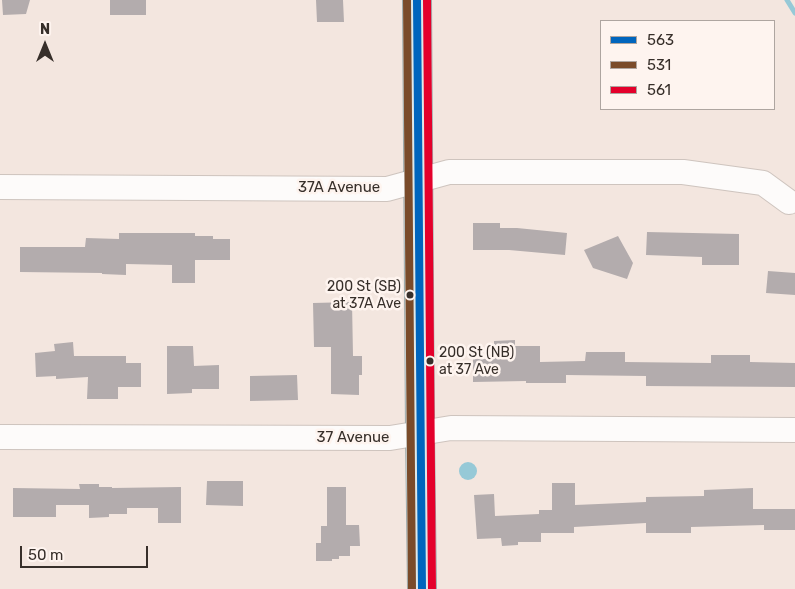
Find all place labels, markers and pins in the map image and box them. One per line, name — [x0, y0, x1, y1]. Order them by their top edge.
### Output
place label: 200 St (SB) at 37A Ave — [327, 279, 401, 312]
marker: 200 St (SB) at 37A Ave — [405, 290, 415, 300]
place label: 200 St (NB) at 37 Ave — [439, 345, 514, 378]
marker: 200 St (NB) at 37 Ave — [425, 356, 435, 366]

